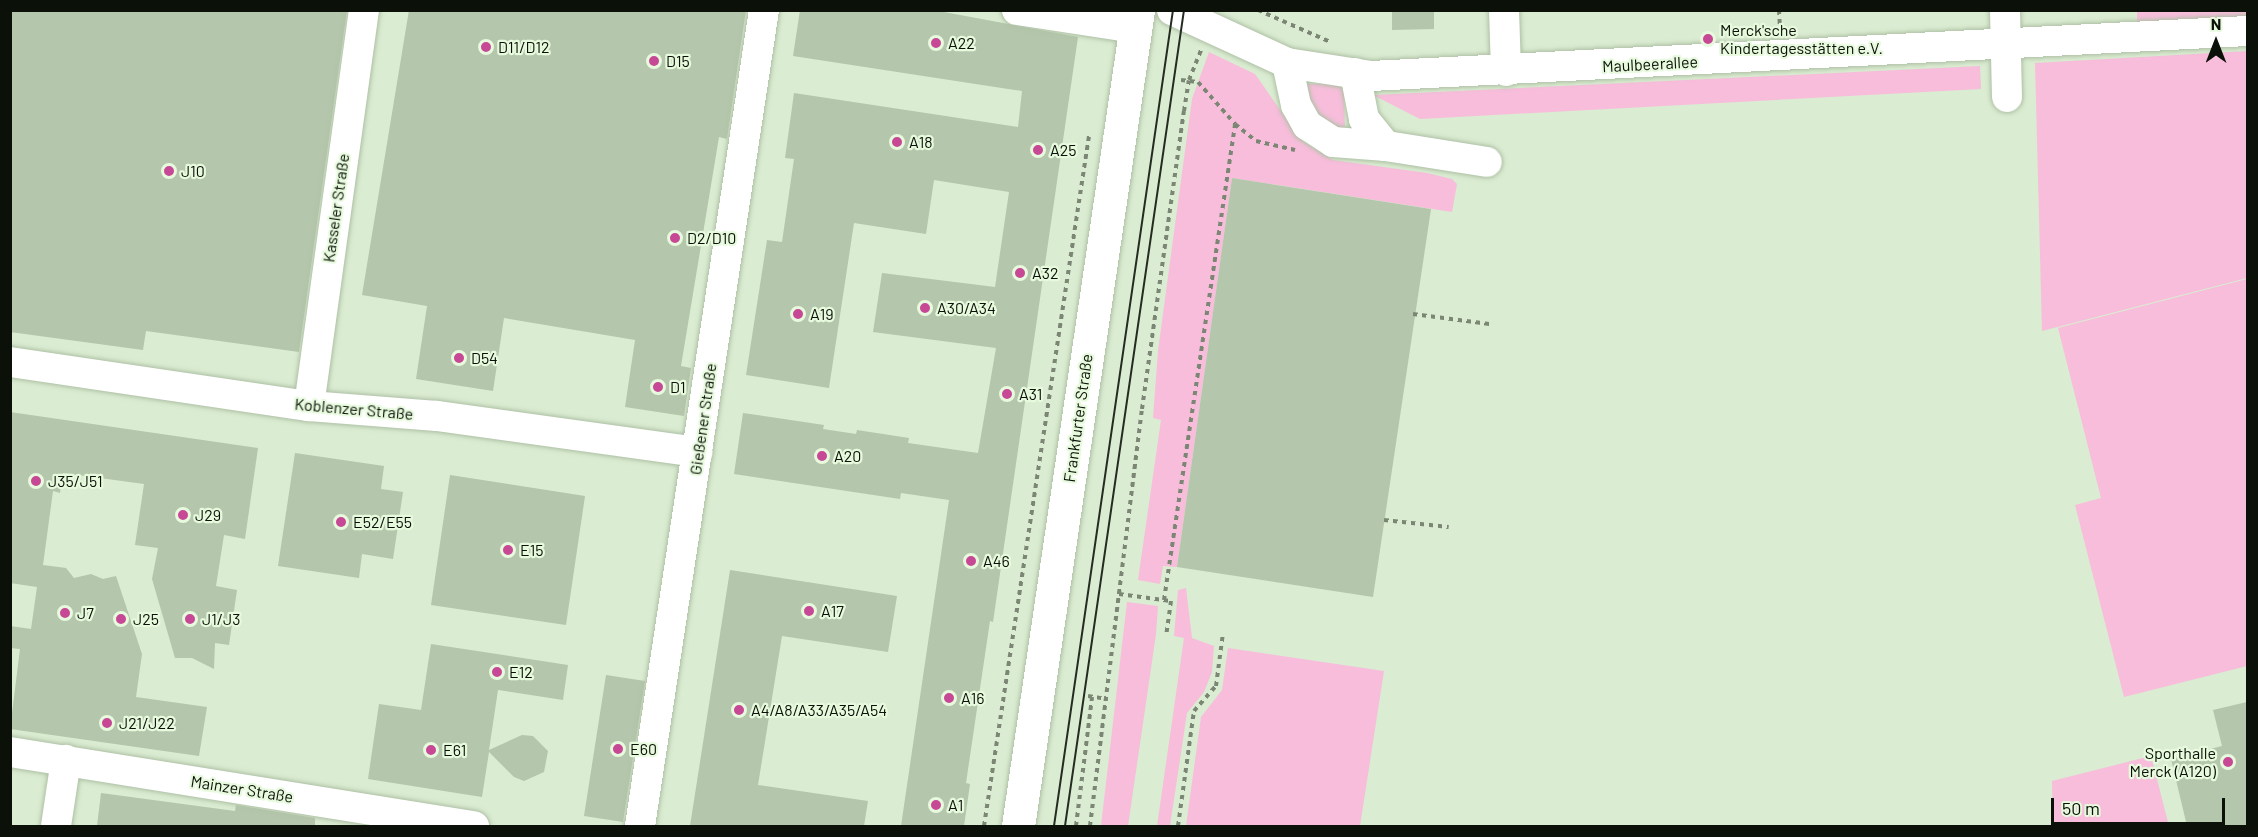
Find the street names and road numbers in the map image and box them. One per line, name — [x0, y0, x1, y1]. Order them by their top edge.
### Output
street label: Maulbeerallee — [1602, 52, 1698, 76]
street label: Kasseler Straße — [319, 152, 353, 264]
street label: Frankfurter Straße — [1059, 353, 1097, 483]
street label: Gießener Straße — [686, 362, 720, 476]
street label: Koblenzer Straße — [294, 394, 414, 424]
street label: Mainzer Straße — [189, 771, 295, 807]

